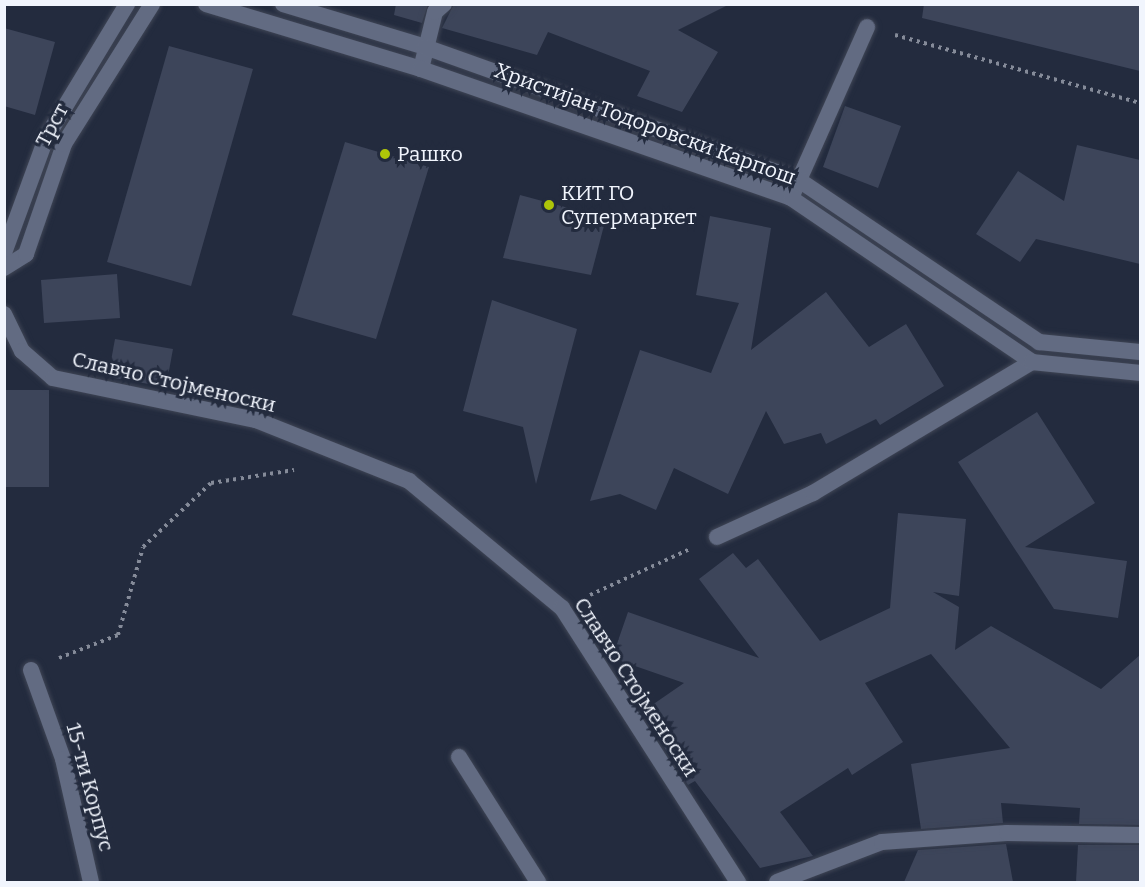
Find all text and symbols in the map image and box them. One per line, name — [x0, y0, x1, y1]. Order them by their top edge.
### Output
street label: Христијан Тодоровски Карпош — [491, 58, 799, 190]
street label: Трст — [30, 99, 74, 151]
place label: Рашко — [397, 141, 463, 167]
marker: Рашко — [378, 147, 392, 161]
place label: КИТ ГО Супермаркет — [561, 180, 696, 230]
marker: КИТ ГО Супермаркет — [542, 198, 556, 212]
street label: Славчо Стојменоски — [70, 346, 278, 418]
street label: Славчо Стојменоски — [569, 593, 703, 781]
street label: 15-ти Корпус — [61, 720, 119, 854]

